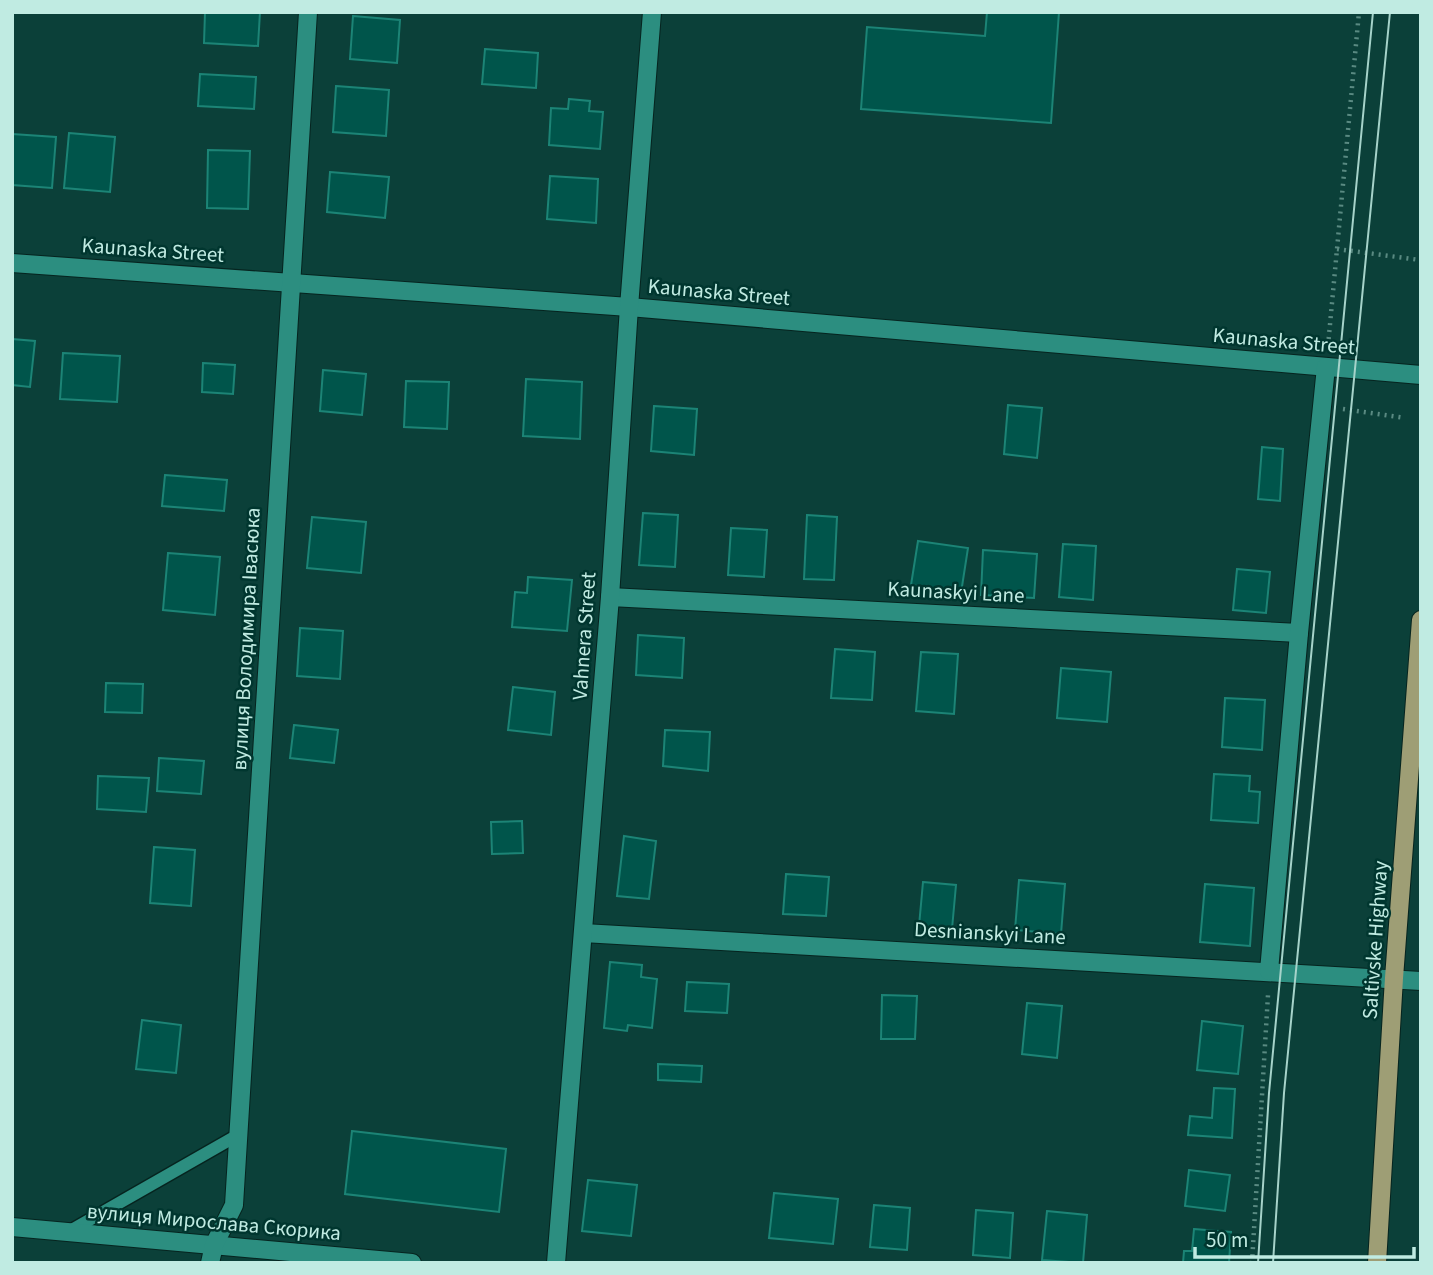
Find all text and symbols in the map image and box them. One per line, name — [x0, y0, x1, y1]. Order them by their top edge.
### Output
street label: Kaunaska Street — [81, 230, 225, 270]
street label: Kaunaska Street — [647, 271, 791, 313]
street label: Kaunaska Street — [1212, 320, 1356, 362]
street label: вулиця Володимира Івасюка — [224, 507, 268, 771]
street label: Vahnera Street — [565, 571, 603, 701]
street label: Kaunaskyi Lane — [887, 573, 1025, 611]
street label: Saltivske Highway — [1354, 860, 1396, 1020]
street label: Desnianskyi Lane — [913, 914, 1067, 952]
street label: вулиця Мирослава Скорика — [86, 1196, 342, 1248]
scale bar — [1195, 1216, 1414, 1260]
text: 50 m — [1206, 1225, 1248, 1255]

